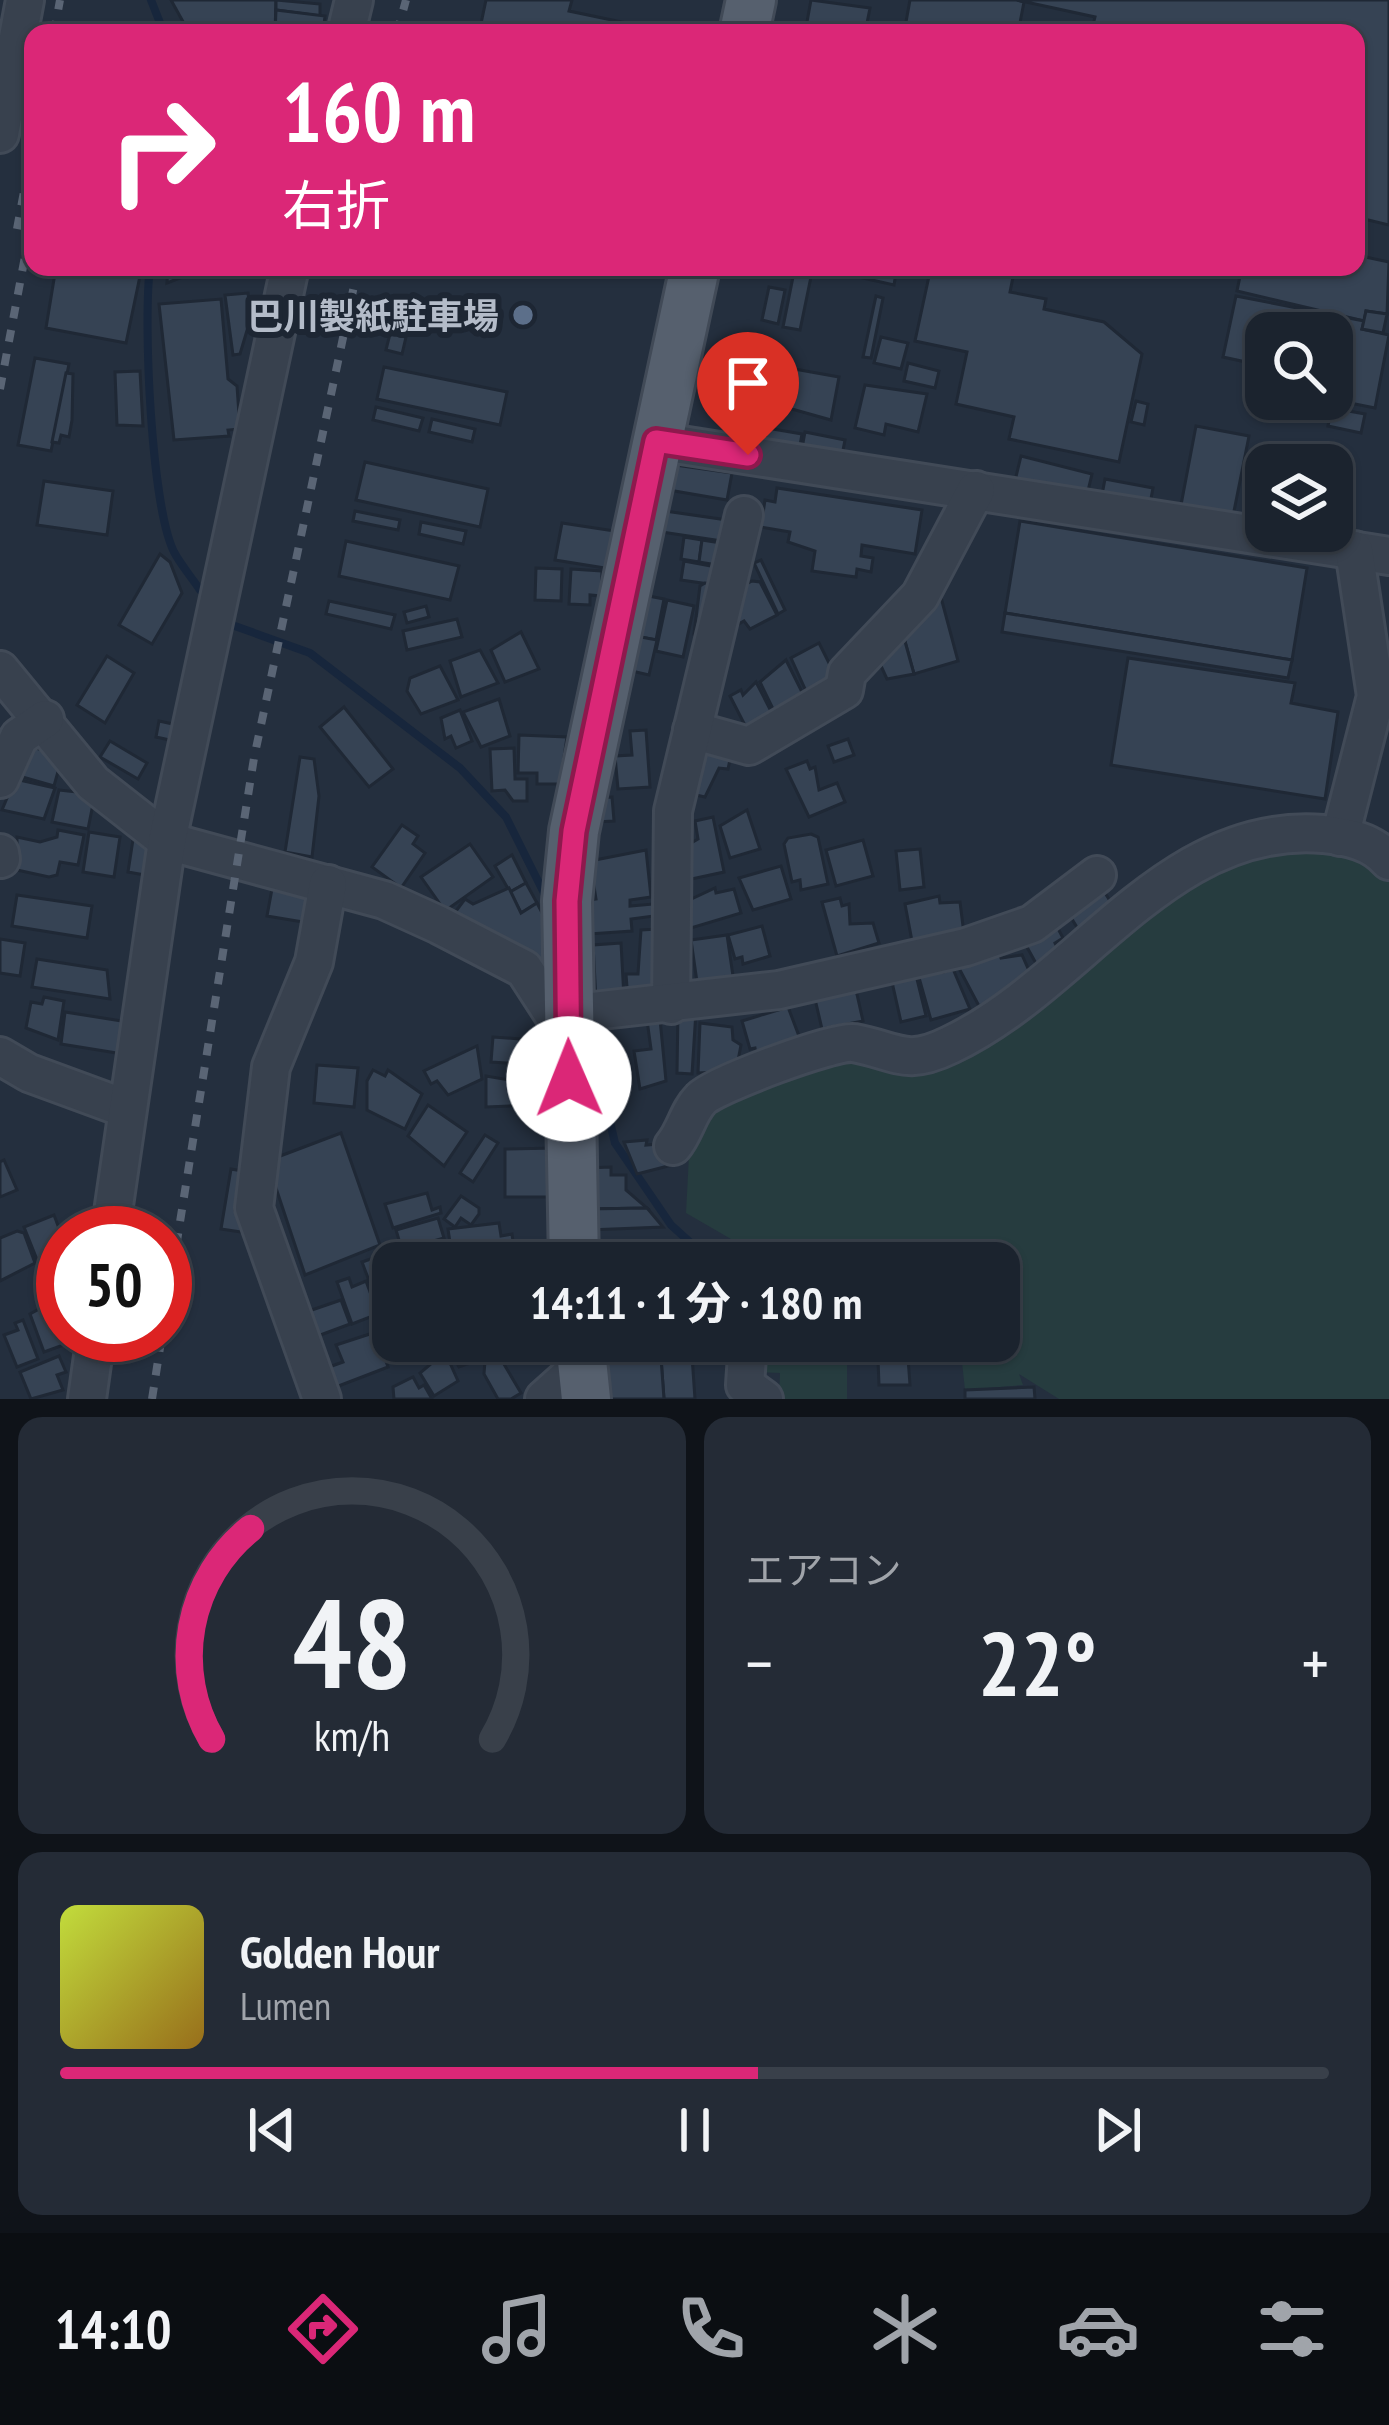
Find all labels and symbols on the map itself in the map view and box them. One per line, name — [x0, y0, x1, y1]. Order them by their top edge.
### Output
place label: 巴川製紙駐車場 — [247, 292, 499, 339]
marker: 巴川製紙駐車場 — [510, 302, 536, 328]
pin — [697, 332, 799, 455]
position arrow — [506, 1016, 632, 1142]
speed limit sign: 50 — [36, 1206, 192, 1362]

